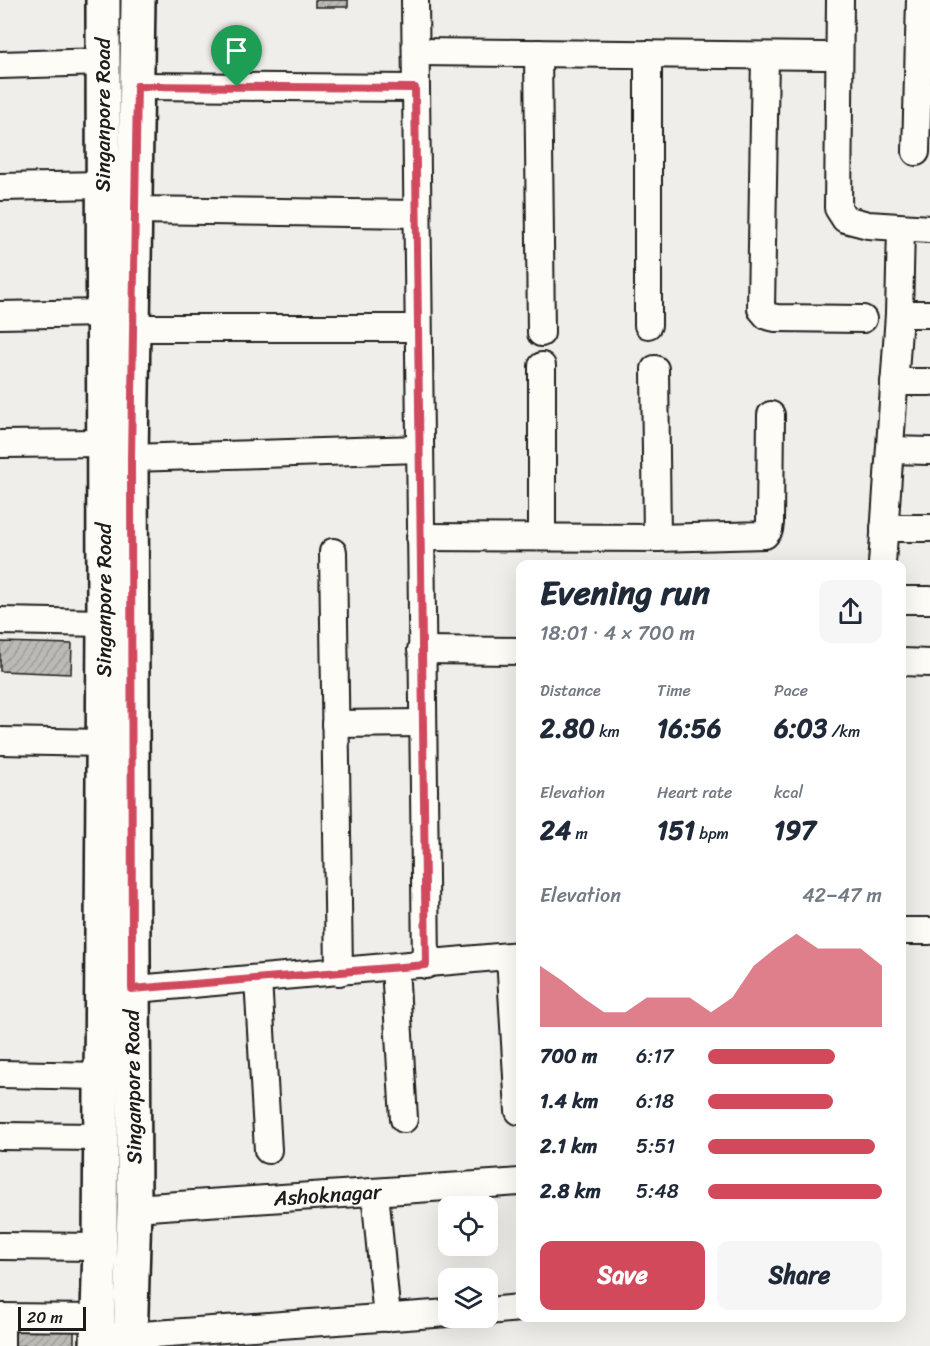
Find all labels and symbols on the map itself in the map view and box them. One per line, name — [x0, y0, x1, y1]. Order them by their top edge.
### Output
pin — [211, 25, 262, 87]
street label: Singanpore Road — [84, 36, 122, 192]
street label: Singanpore Road — [85, 521, 123, 677]
street label: Singanpore Road — [113, 1008, 153, 1164]
street label: Ashoknagar — [271, 1172, 384, 1218]
scale bar — [18, 1304, 86, 1332]

